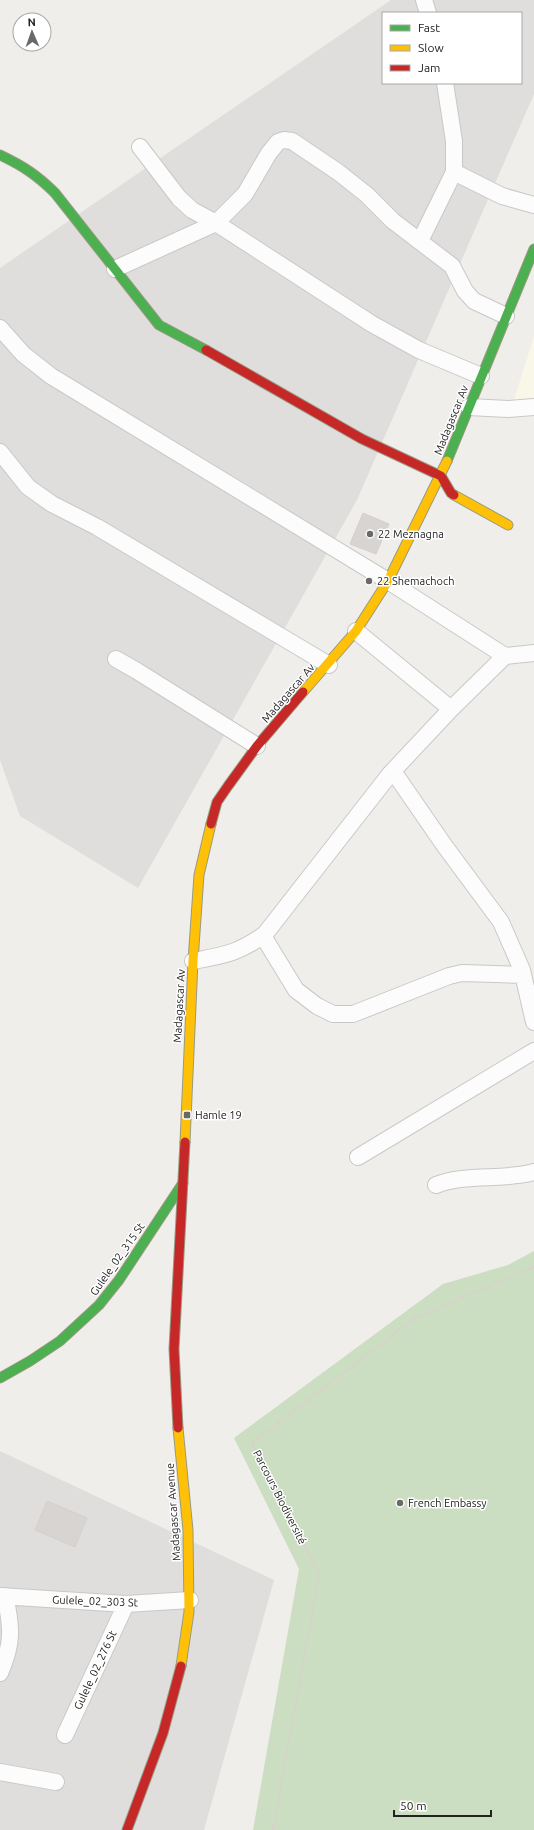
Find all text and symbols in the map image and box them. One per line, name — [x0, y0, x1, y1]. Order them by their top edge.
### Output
north arrow — [12, 12, 52, 52]
legend — [382, 12, 522, 84]
text: N — [27, 16, 36, 28]
text: Fast — [418, 21, 440, 34]
text: Slow — [418, 41, 444, 54]
text: Jam — [418, 61, 440, 74]
street label: Madagascar Av — [432, 383, 471, 456]
place label: 22 Meznagna — [378, 528, 444, 540]
marker: 22 Meznagna — [365, 529, 375, 539]
place label: 22 Shemachoch — [377, 575, 454, 587]
marker: 22 Shemachoch — [364, 576, 374, 586]
street label: Madagascar Av — [259, 661, 317, 725]
street label: Madagascar Av — [171, 968, 187, 1043]
place label: Hamle 19 — [195, 1109, 242, 1121]
marker: Hamle 19 — [182, 1110, 192, 1120]
street label: Gulele_02_315 St — [87, 1220, 147, 1298]
street label: Parcours Biodiversité — [251, 1448, 309, 1546]
street label: Madagascar Avenue — [164, 1462, 182, 1562]
place label: French Embassy — [408, 1497, 487, 1509]
marker: French Embassy — [395, 1498, 405, 1508]
street label: Gulele_02_303 St — [52, 1594, 139, 1609]
street label: Gulele_02_276 St — [71, 1628, 119, 1711]
scale bar — [394, 1792, 491, 1818]
text: 50 m — [400, 1799, 427, 1812]

